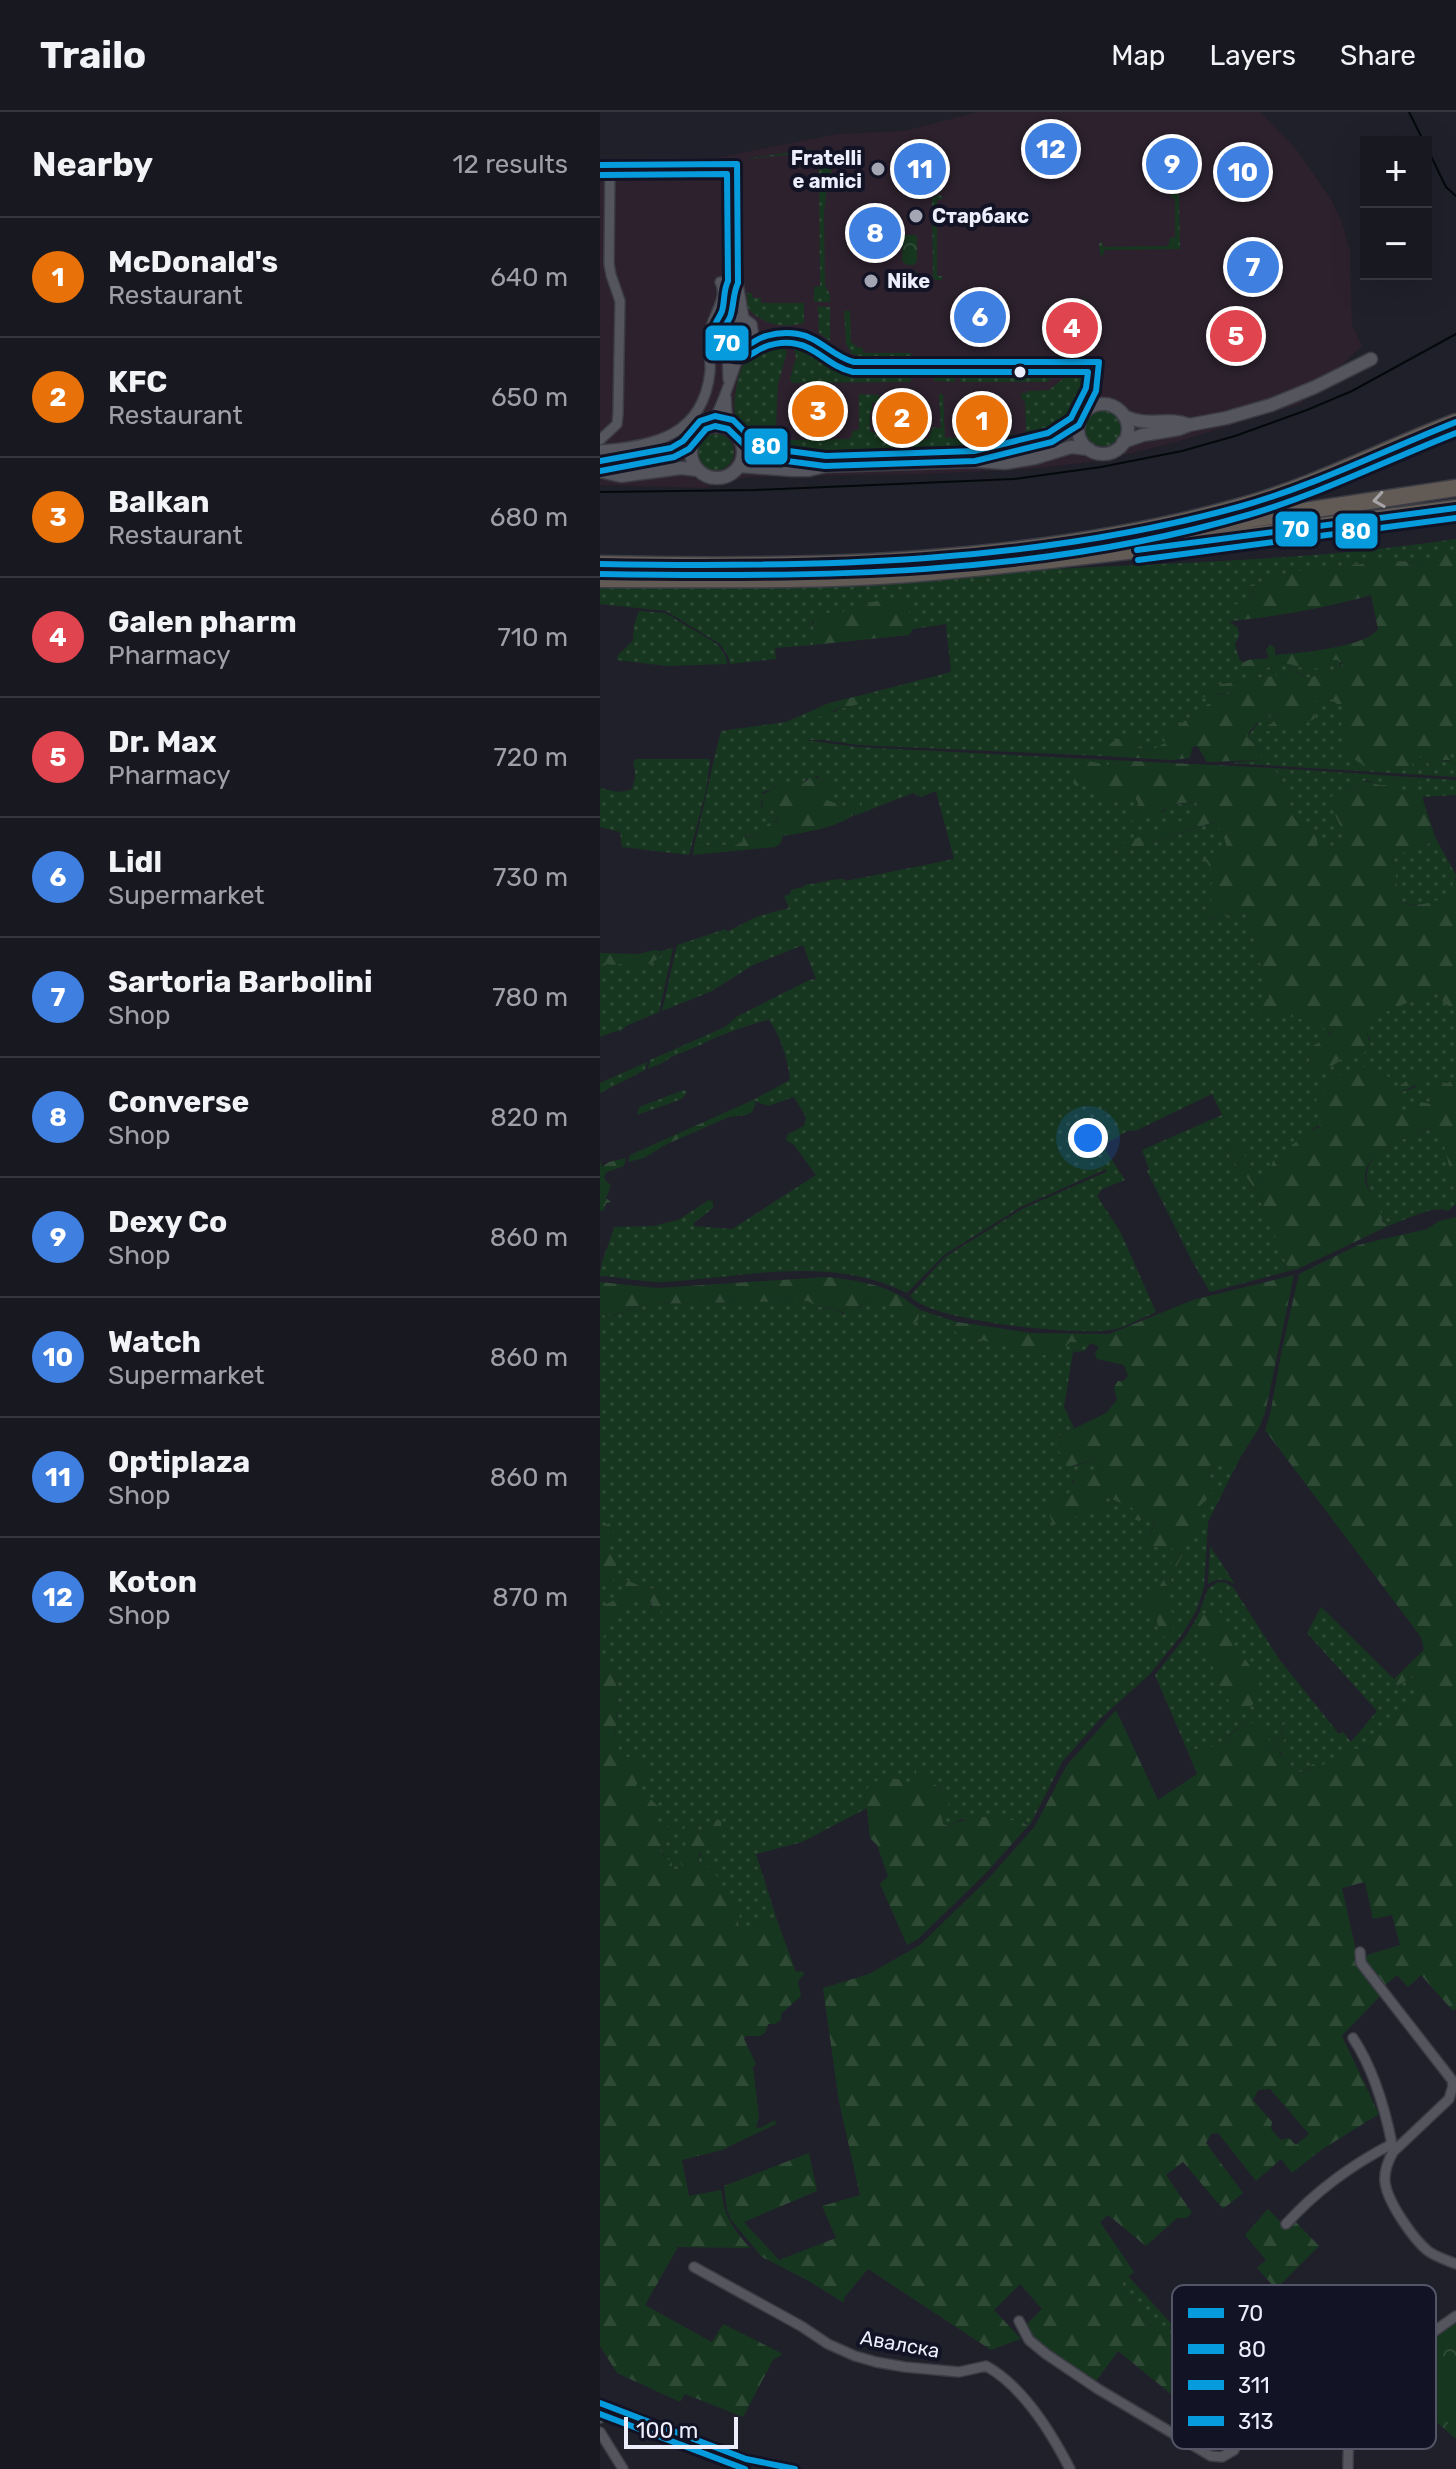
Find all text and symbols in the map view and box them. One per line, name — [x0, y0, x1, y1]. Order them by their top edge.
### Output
text: Trailo — [40, 32, 146, 78]
text: Map — [1111, 39, 1166, 72]
text: Layers — [1210, 39, 1296, 72]
text: Share — [1340, 39, 1416, 72]
pin: 12 — [1025, 119, 1077, 179]
pin: 9 — [1146, 134, 1198, 194]
map controls — [1360, 136, 1432, 280]
button: + — [1360, 136, 1432, 208]
pin: 11 — [894, 139, 946, 199]
pin: 10 — [1217, 142, 1269, 202]
text: Nearby — [32, 144, 153, 185]
place label: Fratelli e amici — [791, 146, 862, 193]
text: 12 results — [452, 149, 568, 180]
marker: Fratelli e amici — [869, 160, 887, 178]
pin: 8 — [849, 203, 901, 263]
place label: Старбакс — [932, 204, 1029, 228]
marker: Старбакс — [907, 207, 925, 225]
button: − — [1360, 208, 1432, 280]
pin: 7 — [1227, 237, 1279, 297]
text: McDonald's — [108, 244, 278, 280]
text: 1 — [52, 262, 64, 293]
text: 640 m — [490, 262, 568, 293]
place label: Nike — [887, 269, 930, 293]
marker: Nike — [862, 272, 880, 290]
text: Restaurant — [108, 280, 243, 311]
pin: 6 — [954, 287, 1006, 347]
pin: 4 — [1046, 298, 1098, 358]
pin: 5 — [1210, 306, 1262, 366]
line badge: 70 — [704, 324, 750, 362]
text: 70 — [713, 330, 741, 357]
text: KFC — [108, 364, 167, 400]
unlabelled marker — [1012, 364, 1028, 380]
pin: 3 — [792, 381, 844, 441]
text: 2 — [50, 382, 66, 413]
text: 650 m — [491, 382, 568, 413]
pin: 2 — [876, 388, 928, 448]
pin: 1 — [956, 391, 1008, 451]
text: Restaurant — [108, 400, 243, 431]
line badge: 80 — [743, 427, 789, 466]
text: 80 — [751, 433, 781, 460]
text: Balkan — [108, 484, 210, 520]
one-way arrow — [1372, 491, 1386, 508]
text: 3 — [49, 502, 67, 533]
text: 680 m — [490, 502, 568, 533]
line badge: 70 — [1274, 510, 1319, 548]
line badge: 80 — [1334, 512, 1379, 550]
text: 70 — [1282, 516, 1310, 543]
text: 80 — [1341, 518, 1371, 545]
text: Restaurant — [108, 520, 243, 551]
text: Galen pharm — [108, 604, 297, 640]
text: 4 — [49, 622, 67, 653]
text: 710 m — [498, 622, 568, 653]
text: Pharmacy — [108, 640, 231, 671]
text: Dr. Max — [108, 724, 217, 760]
text: 5 — [50, 742, 66, 773]
text: 720 m — [493, 742, 568, 773]
text: Pharmacy — [108, 760, 231, 791]
text: Lidl — [108, 844, 162, 880]
text: 6 — [50, 862, 66, 893]
text: 730 m — [493, 862, 568, 893]
text: Supermarket — [108, 880, 265, 911]
text: Sartoria Barbolini — [108, 964, 373, 1000]
text: 7 — [51, 982, 65, 1013]
text: 780 m — [492, 982, 568, 1013]
text: Shop — [108, 1000, 170, 1031]
text: Converse — [108, 1084, 249, 1120]
text: 8 — [49, 1102, 67, 1133]
text: 820 m — [490, 1102, 568, 1133]
your location — [1068, 1118, 1108, 1158]
text: Shop — [108, 1120, 170, 1151]
text: Dexy Co — [108, 1204, 227, 1240]
text: 9 — [50, 1222, 66, 1253]
text: 860 m — [490, 1222, 568, 1253]
text: Shop — [108, 1240, 170, 1271]
text: Watch — [108, 1324, 201, 1360]
text: 10 — [43, 1342, 73, 1373]
text: 860 m — [490, 1342, 568, 1373]
text: Supermarket — [108, 1360, 265, 1391]
text: Optiplaza — [108, 1444, 250, 1480]
text: 11 — [45, 1462, 71, 1493]
text: 860 m — [490, 1462, 568, 1493]
text: Shop — [108, 1480, 170, 1511]
text: Koton — [108, 1564, 197, 1600]
text: 12 — [43, 1582, 73, 1613]
text: 870 m — [492, 1582, 568, 1613]
text: Shop — [108, 1600, 170, 1631]
legend — [1172, 2285, 1436, 2449]
text: 70 — [1238, 2300, 1263, 2327]
street label: Авалска — [858, 2325, 942, 2363]
text: 80 — [1238, 2336, 1266, 2363]
text: 311 — [1238, 2372, 1270, 2399]
text: 313 — [1238, 2408, 1273, 2435]
scale bar — [624, 2413, 738, 2449]
text: 100 m — [636, 2417, 698, 2444]

